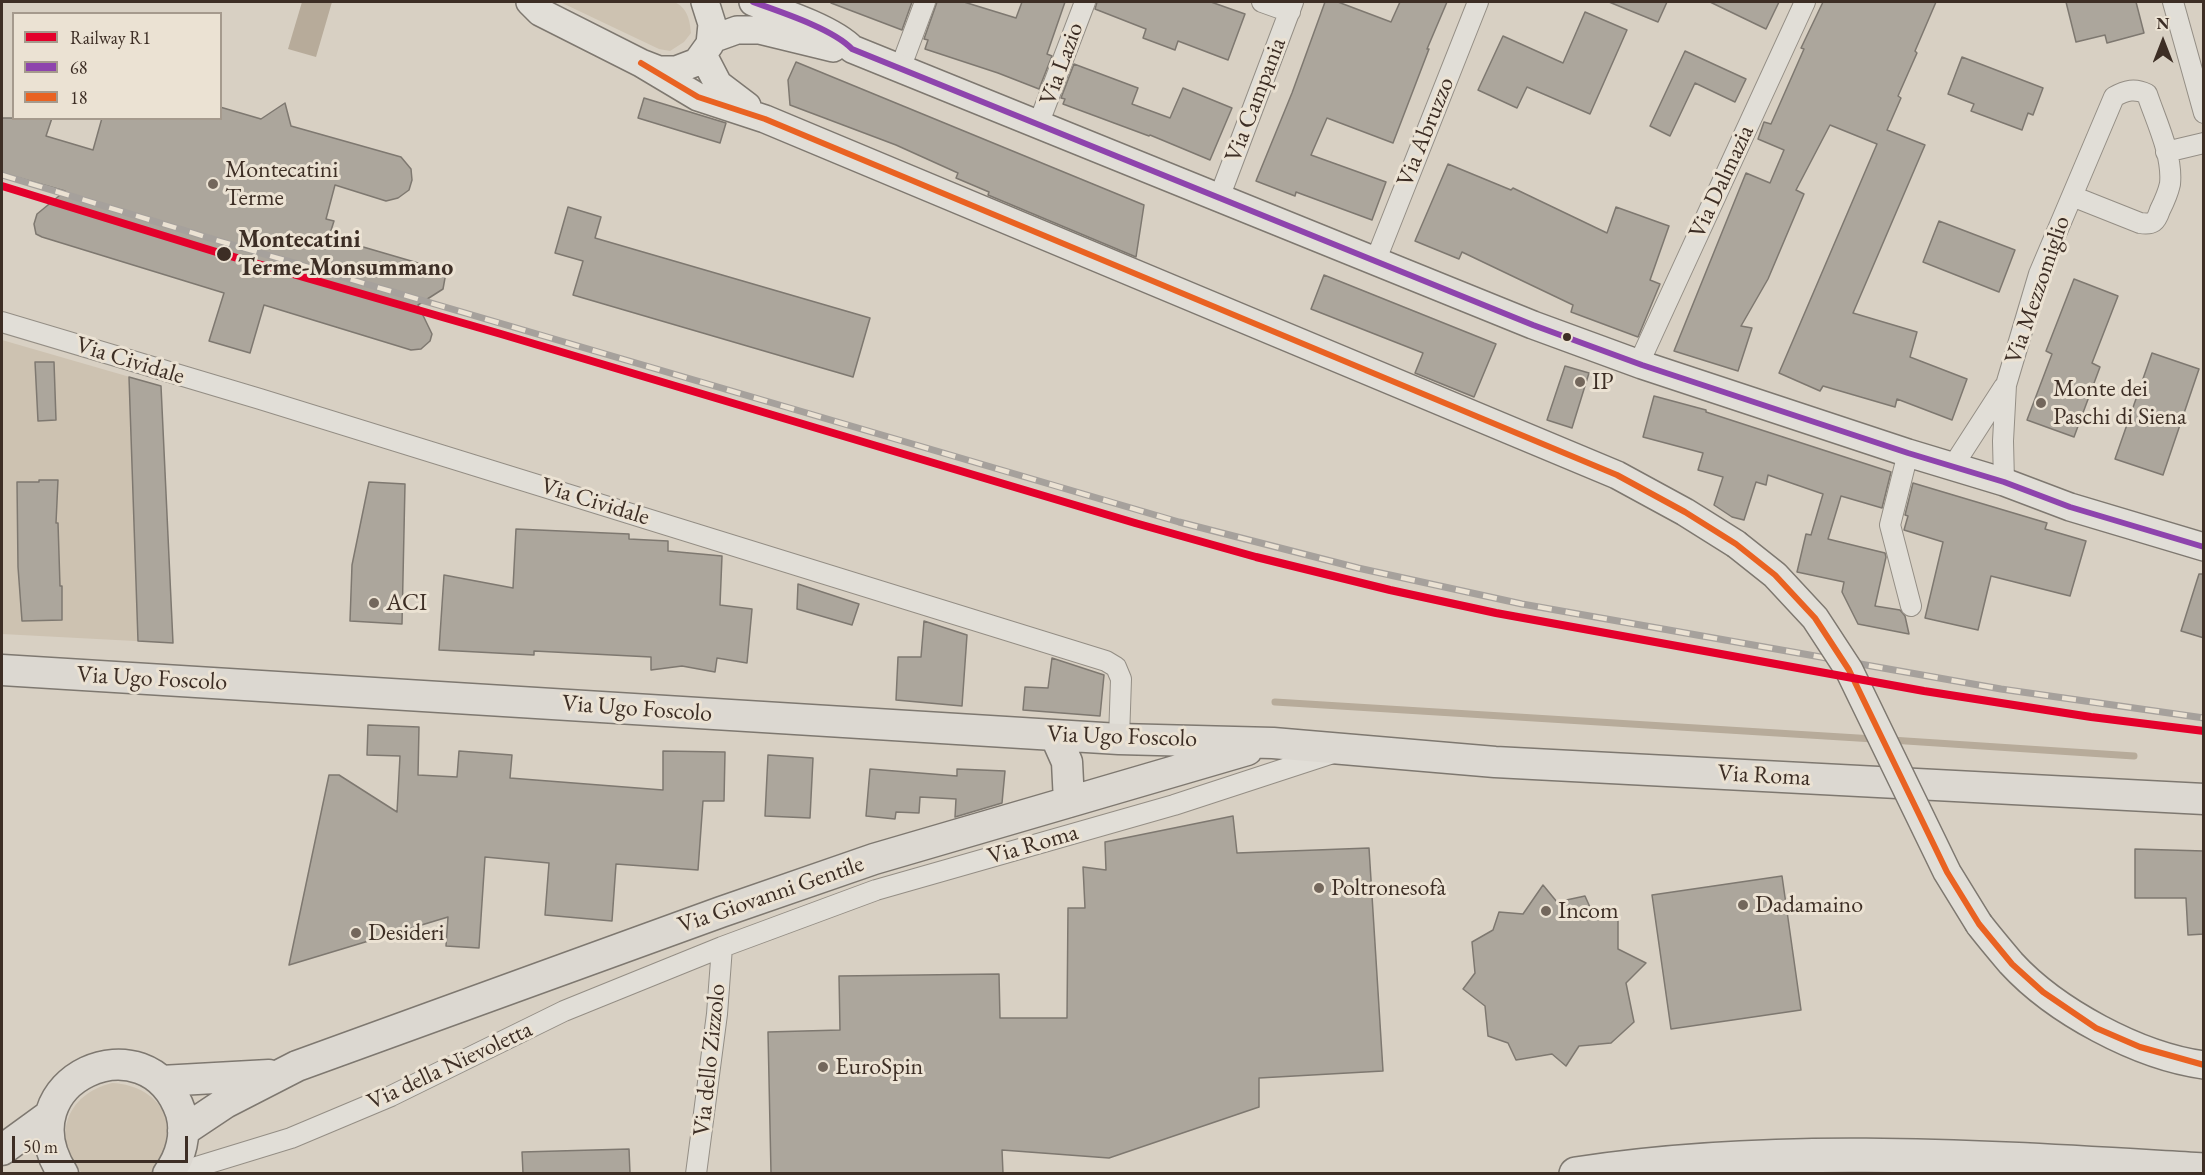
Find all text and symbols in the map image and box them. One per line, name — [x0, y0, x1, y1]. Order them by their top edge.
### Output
legend — [12, 12, 222, 120]
north arrow — [2133, 12, 2193, 72]
text: N — [2157, 13, 2169, 34]
street label: Via Lazio — [1034, 19, 1090, 109]
text: Railway R1 — [70, 26, 151, 49]
street label: Via Campania — [1219, 34, 1293, 166]
text: 68 — [70, 56, 87, 79]
street label: Via Abruzzo — [1391, 73, 1461, 191]
text: 18 — [70, 86, 87, 109]
street label: Via Dalmazia — [1683, 121, 1761, 243]
place label: Montecatini Terme — [225, 156, 338, 212]
marker: Montecatini Terme — [206, 177, 220, 191]
street label: Via Mezzomiglio — [1999, 212, 2077, 368]
place label: Montecatini Terme-Monsummano — [238, 226, 453, 282]
marker: Montecatini Terme-Monsummano — [215, 245, 233, 263]
street label: Via Cividale — [72, 331, 188, 391]
unlabelled marker — [1561, 331, 1573, 343]
place label: IP — [1592, 368, 1613, 396]
marker: IP — [1573, 375, 1587, 389]
place label: Monte dei Paschi di Siena — [2053, 375, 2187, 431]
marker: Monte dei Paschi di Siena — [2034, 396, 2048, 410]
street label: Via Cividale — [537, 472, 653, 532]
place label: ACI — [386, 589, 427, 617]
marker: ACI — [367, 596, 381, 610]
street label: Via Ugo Foscolo — [76, 661, 228, 697]
street label: Via Ugo Foscolo — [561, 689, 713, 729]
street label: Via Ugo Foscolo — [1046, 720, 1198, 754]
street label: Via Roma — [1717, 759, 1811, 793]
street label: Via Roma — [984, 818, 1082, 872]
street label: Via Giovanni Gentile — [674, 850, 868, 940]
place label: Poltronesofà — [1331, 874, 1446, 902]
marker: Poltronesofà — [1312, 881, 1326, 895]
place label: Dadamaino — [1755, 891, 1863, 919]
place label: Incom — [1558, 897, 1619, 925]
marker: Dadamaino — [1736, 898, 1750, 912]
marker: Incom — [1539, 904, 1553, 918]
place label: Desideri — [368, 919, 444, 947]
marker: Desideri — [349, 926, 363, 940]
street label: Via dello Zizzolo — [688, 982, 732, 1138]
street label: Via della Nievoletta — [363, 1015, 537, 1117]
place label: EuroSpin — [835, 1053, 923, 1081]
marker: EuroSpin — [816, 1060, 830, 1074]
scale bar — [15, 1124, 190, 1162]
text: 50 m — [23, 1135, 58, 1158]

